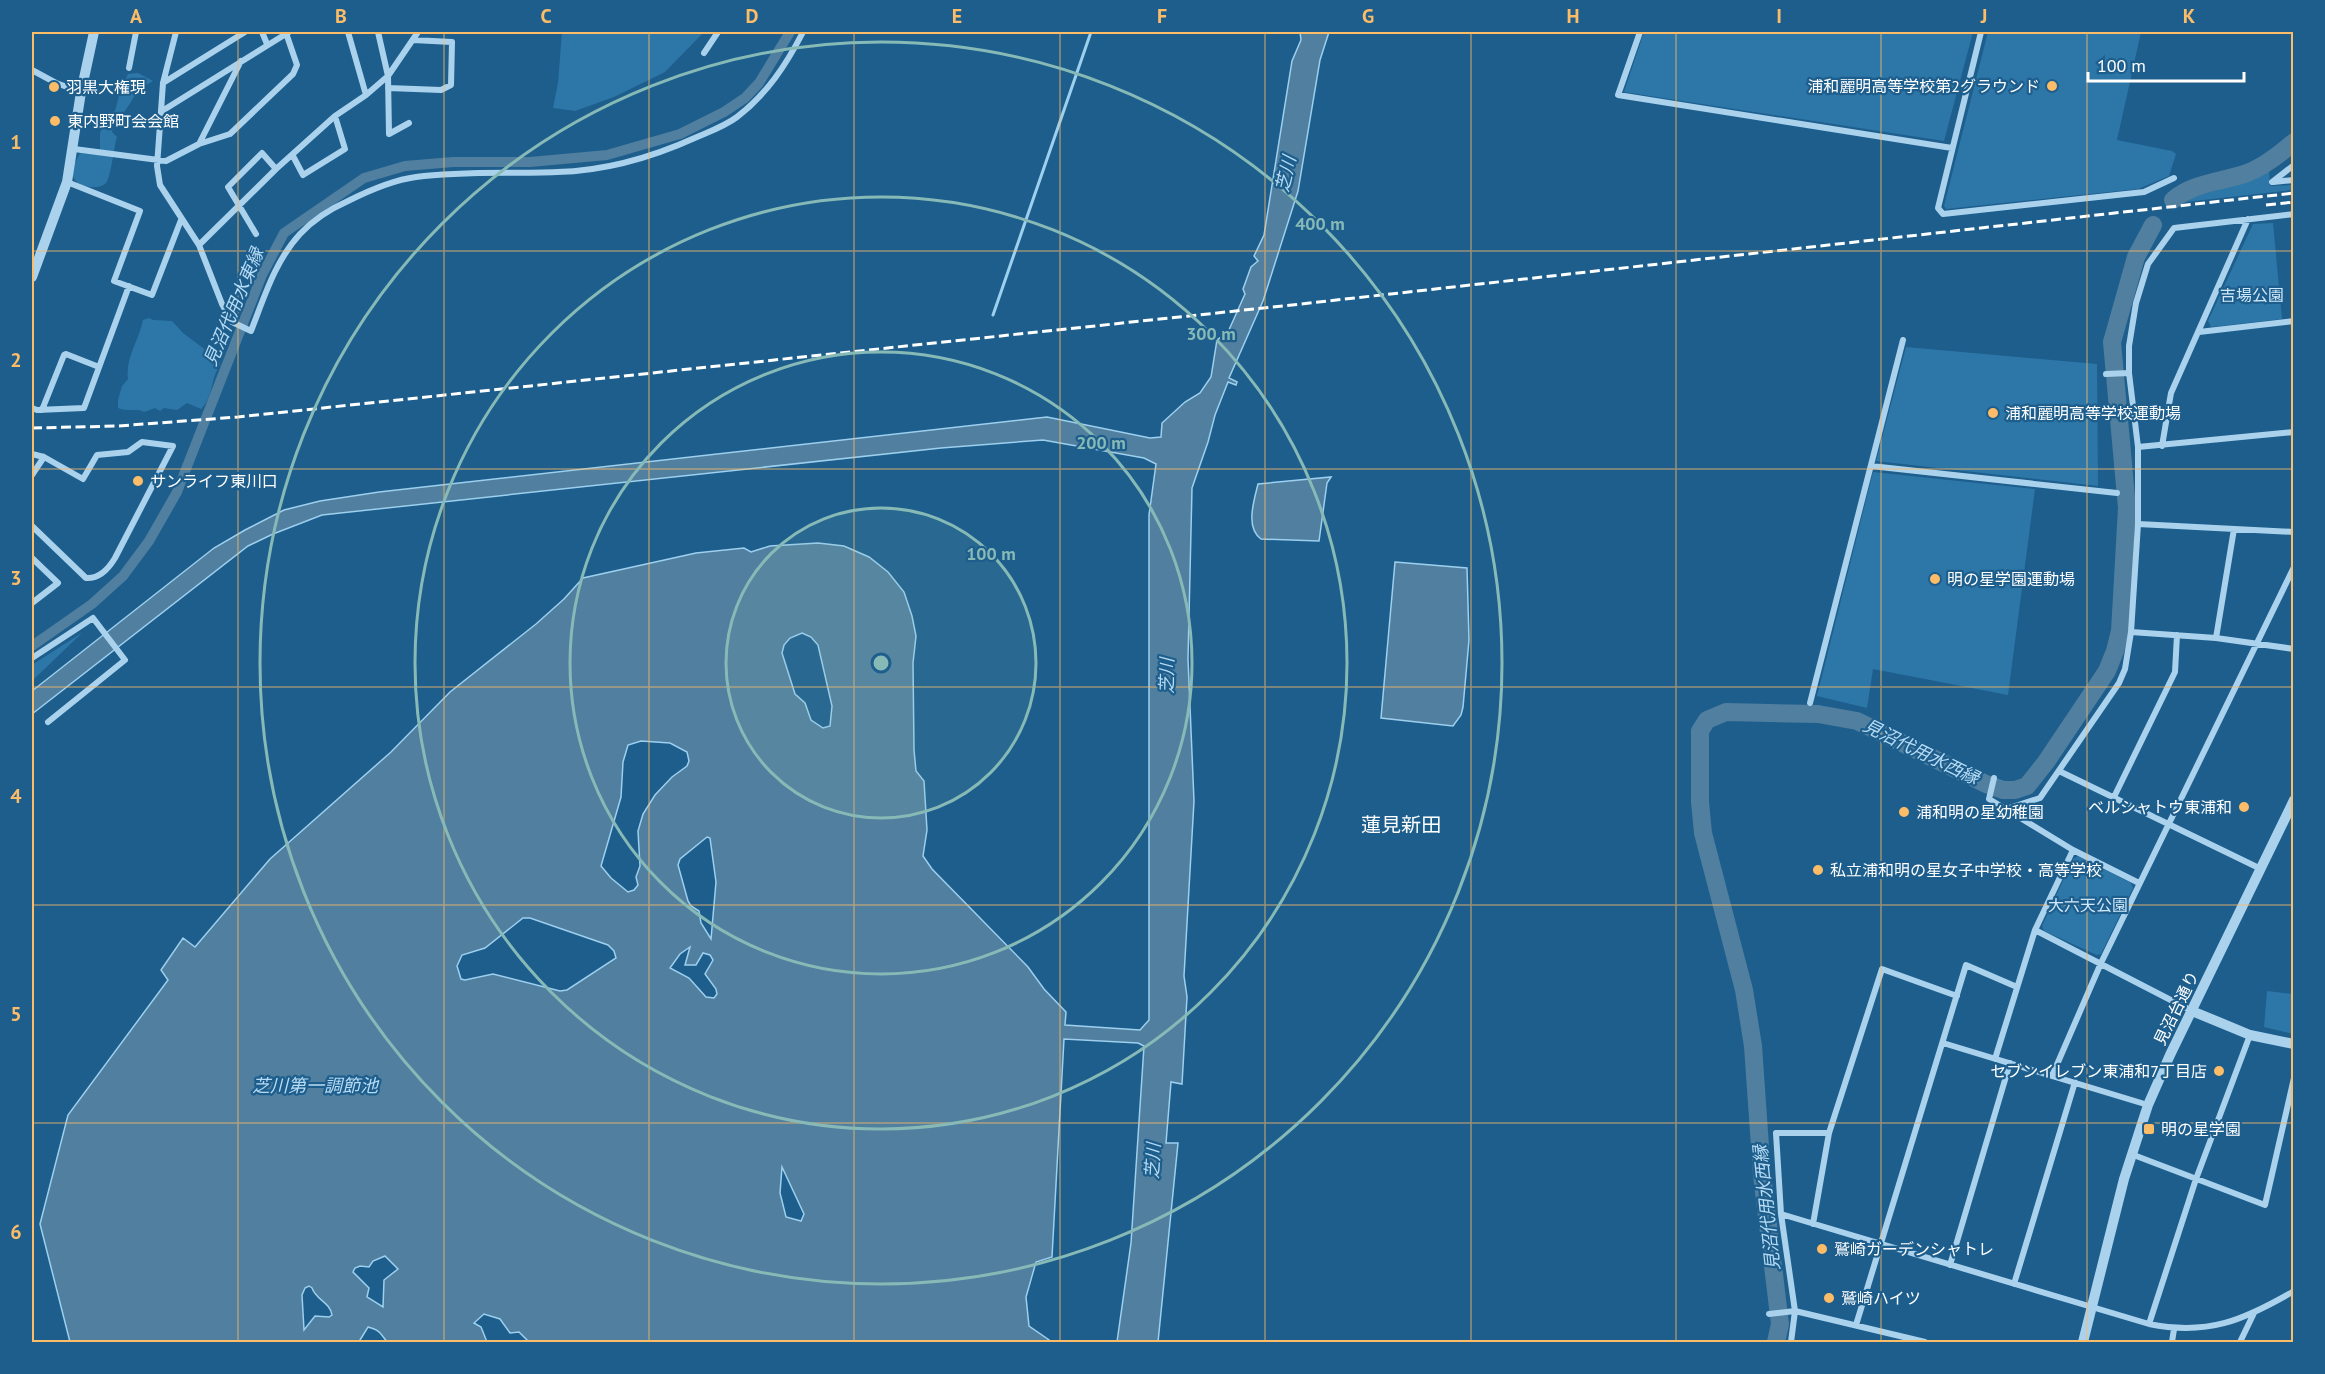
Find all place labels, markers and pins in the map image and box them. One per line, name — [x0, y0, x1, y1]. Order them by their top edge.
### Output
place label: 浦和麗明高等学校第2グラウンド — [1807, 76, 2040, 96]
place label: 羽黒大権現 — [66, 77, 146, 97]
marker: 浦和麗明高等学校第2グラウンド — [2045, 79, 2059, 93]
marker: 羽黒大権現 — [47, 80, 61, 94]
place label: 東内野町会会館 — [67, 111, 179, 131]
marker: 東内野町会会館 — [48, 114, 62, 128]
place label: 浦和麗明高等学校運動場 — [2005, 403, 2181, 423]
marker: 浦和麗明高等学校運動場 — [1986, 406, 2000, 420]
place label: サンライフ東川口 — [150, 471, 278, 491]
marker: サンライフ東川口 — [131, 474, 145, 488]
place label: 明の星学園運動場 — [1947, 569, 2075, 589]
marker: 明の星学園運動場 — [1928, 572, 1942, 586]
centre of rings — [871, 653, 891, 673]
place label: ベルシャトウ東浦和 — [2088, 797, 2232, 817]
marker: ベルシャトウ東浦和 — [2237, 800, 2251, 814]
place label: 浦和明の星幼稚園 — [1916, 802, 2044, 822]
marker: 浦和明の星幼稚園 — [1897, 805, 1911, 819]
place label: 私立浦和明の星女子中学校・高等学校 — [1830, 860, 2102, 880]
marker: 私立浦和明の星女子中学校・高等学校 — [1811, 863, 1825, 877]
place label: セブンイレブン東浦和7丁目店 — [1990, 1061, 2207, 1081]
marker: セブンイレブン東浦和7丁目店 — [2212, 1064, 2226, 1078]
place label: 明の星学園 — [2161, 1119, 2241, 1139]
marker: 明の星学園 — [2142, 1122, 2156, 1136]
place label: 鷲崎ガーデンシャトレ — [1834, 1239, 1994, 1259]
marker: 鷲崎ガーデンシャトレ — [1815, 1242, 1829, 1256]
place label: 鷲崎ハイツ — [1841, 1288, 1921, 1308]
marker: 鷲崎ハイツ — [1822, 1291, 1836, 1305]

